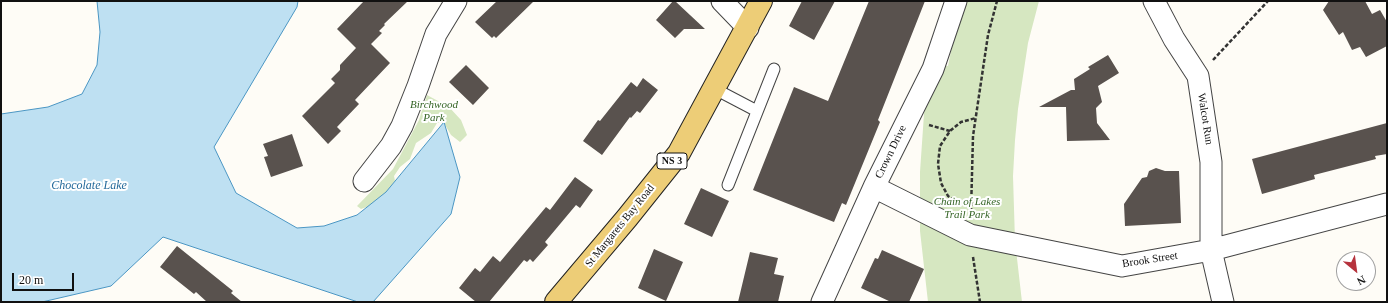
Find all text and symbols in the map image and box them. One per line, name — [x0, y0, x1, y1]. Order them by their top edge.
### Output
street label: Walcot Run — [1194, 92, 1216, 146]
park label: Birchwood Park — [410, 98, 458, 124]
street label: Crown Drive — [872, 123, 910, 181]
road number: NS 3 — [657, 153, 687, 169]
water label: Chocolate Lake — [51, 179, 127, 193]
street label: St Margarets Bay Road — [583, 182, 657, 270]
park label: Chain of Lakes Trail Park — [934, 195, 1000, 221]
street label: Brook Street — [1121, 249, 1179, 271]
north arrow — [1336, 251, 1376, 291]
scale bar — [14, 265, 76, 291]
text: 20 m — [19, 273, 43, 287]
text: N — [1355, 273, 1368, 288]

